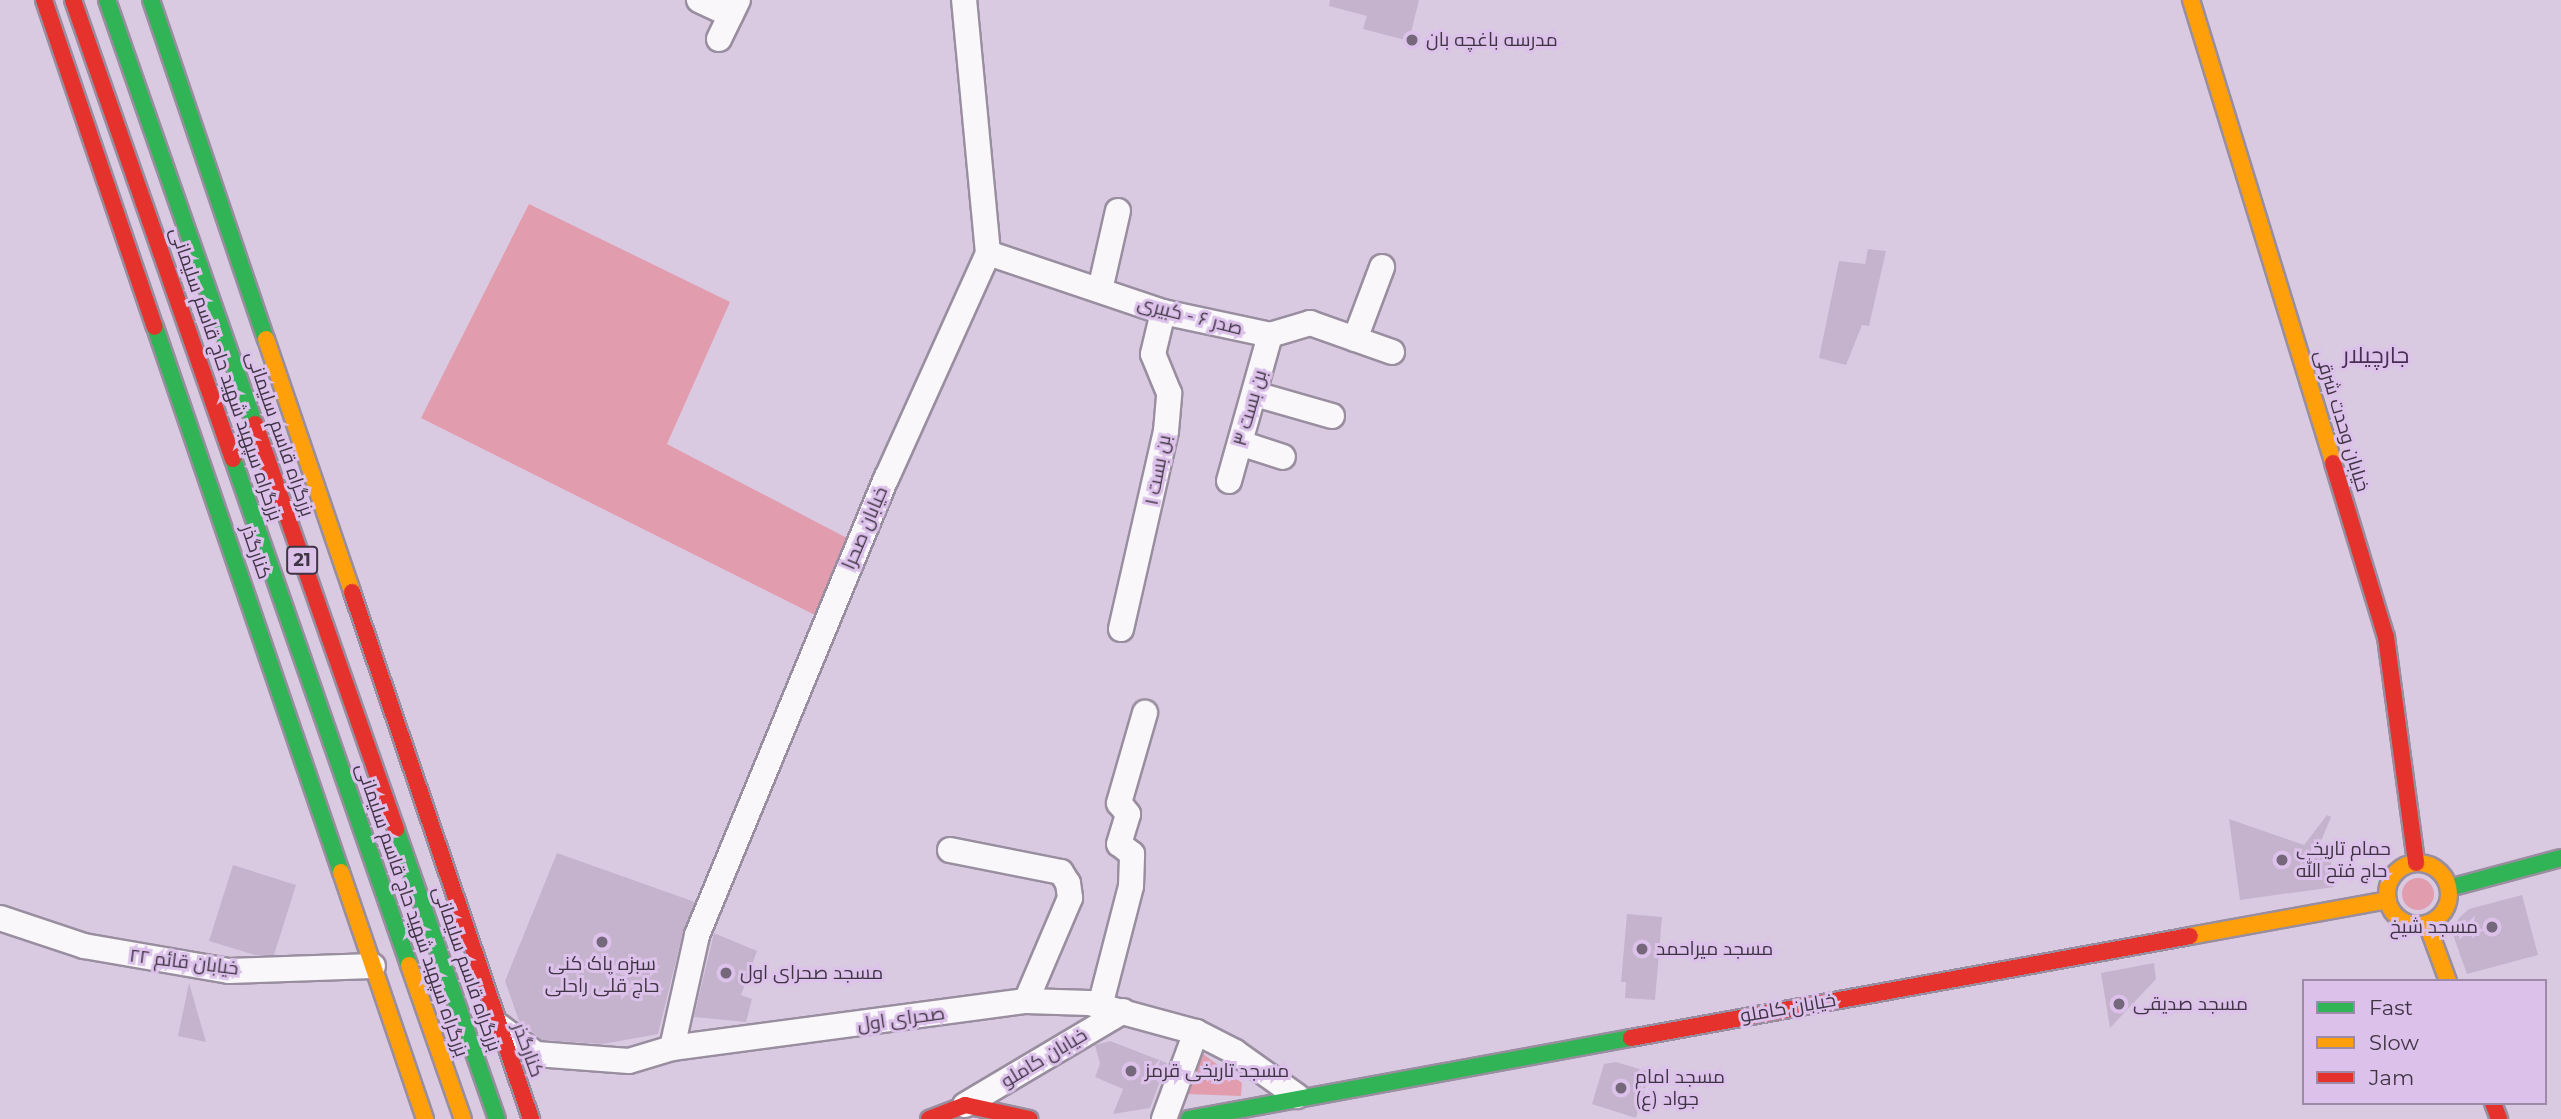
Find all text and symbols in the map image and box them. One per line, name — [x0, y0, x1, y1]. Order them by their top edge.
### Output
place label: مدرسه باغچه بان — [1426, 29, 1558, 51]
marker: مدرسه باغچه بان — [1404, 32, 1420, 48]
street label: بزرگراه سپهبد شهید حاج قاسم سلیمانی — [165, 224, 287, 524]
street label: صدر ۶ - کبیری — [1135, 292, 1245, 340]
district label: جارچیلار — [2343, 341, 2409, 369]
street label: بزرگراه قاسم سلیمانی — [241, 348, 319, 520]
street label: خیابان وحدت شرقی — [2310, 348, 2374, 494]
street label: بن بست ۳ — [1228, 367, 1272, 449]
street label: بن بست ۱ — [1140, 433, 1176, 507]
street label: خیابان صحرا — [837, 483, 893, 573]
street label: کنارگذر — [236, 522, 276, 582]
road number: 21 — [284, 546, 320, 574]
street label: بزرگراه سپهبد شهید حاج قاسم سلیمانی — [351, 760, 473, 1060]
place label: حمام تاریخی حاج فتح الله — [2296, 838, 2391, 882]
marker: حمام تاریخی حاج فتح الله — [2274, 852, 2290, 868]
street label: بزرگراه قاسم سلیمانی — [428, 883, 506, 1055]
place label: مسجد شیخ — [2390, 916, 2478, 938]
marker: مسجد شیخ — [2484, 919, 2500, 935]
marker: سبزه پاک کنی حاج قلی راحلی — [594, 934, 610, 950]
place label: مسجد میراحمد — [1656, 938, 1773, 960]
marker: مسجد میراحمد — [1634, 941, 1650, 957]
street label: خیابان قائم ۲۲ — [128, 944, 240, 980]
place label: سبزه پاک کنی حاج قلی راحلی — [545, 953, 659, 997]
place label: مسجد صحرای اول — [740, 962, 883, 984]
marker: مسجد صحرای اول — [718, 965, 734, 981]
legend — [2302, 979, 2547, 1105]
street label: خیابان کاملو — [1738, 988, 1838, 1028]
place label: مسجد صدیقی — [2133, 993, 2248, 1015]
text: Fast — [2369, 995, 2413, 1020]
marker: مسجد صدیقی — [2111, 996, 2127, 1012]
street label: صحرای اول — [856, 1002, 946, 1036]
street label: کنارگذر — [508, 1020, 548, 1080]
street label: خیابان کاملو — [997, 1023, 1091, 1093]
text: Slow — [2369, 1030, 2419, 1055]
place label: مسجد تاریخی قرمز — [1145, 1060, 1289, 1082]
marker: مسجد تاریخی قرمز — [1123, 1063, 1139, 1079]
text: Jam — [2369, 1065, 2414, 1090]
place label: مسجد امام جواد (ع) — [1635, 1066, 1725, 1110]
marker: مسجد امام جواد (ع) — [1613, 1080, 1629, 1096]

